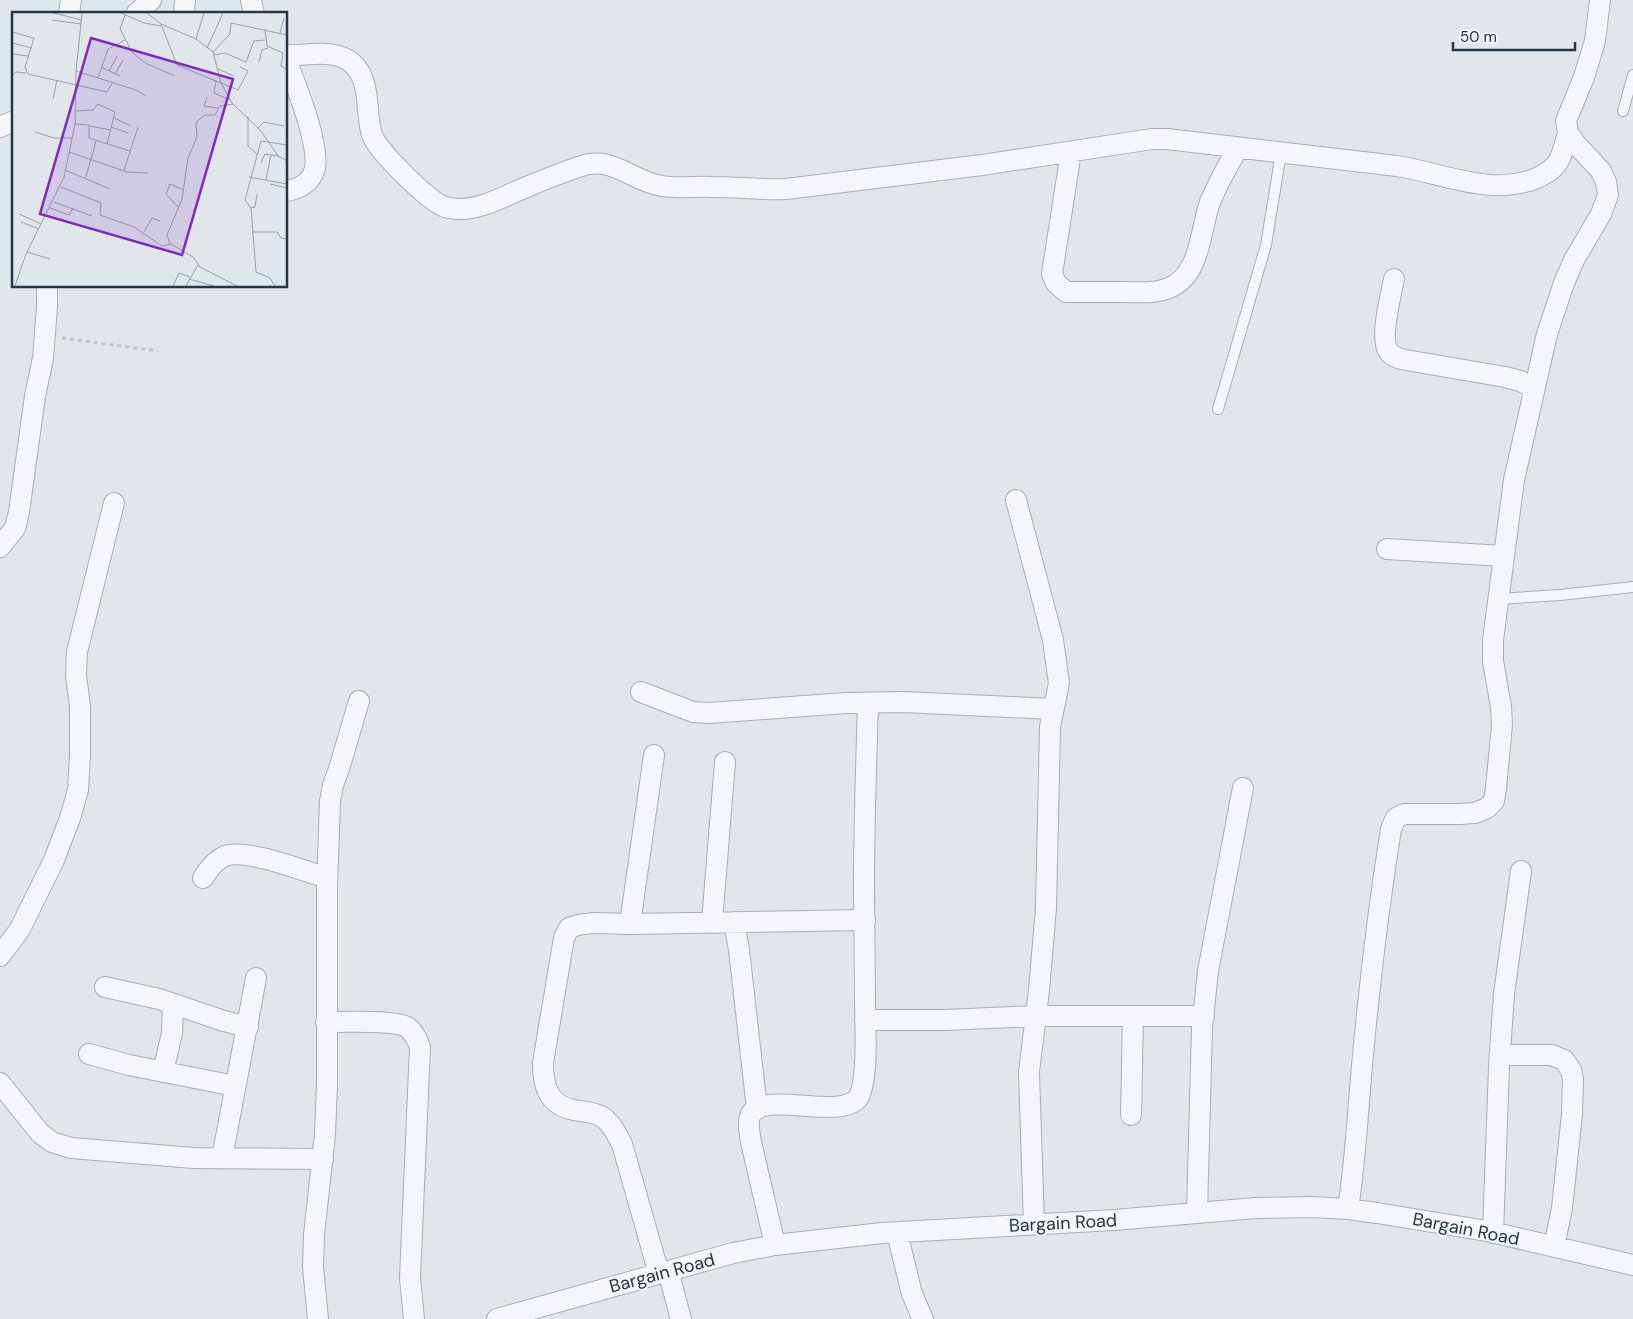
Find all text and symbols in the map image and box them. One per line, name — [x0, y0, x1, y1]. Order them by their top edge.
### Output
inset map — [12, 12, 288, 288]
scale bar — [1453, 20, 1576, 52]
text: 50 m — [1460, 27, 1497, 47]
street label: Bargain Road — [1411, 1207, 1521, 1251]
street label: Bargain Road — [1008, 1208, 1118, 1238]
street label: Bargain Road — [607, 1247, 717, 1299]

